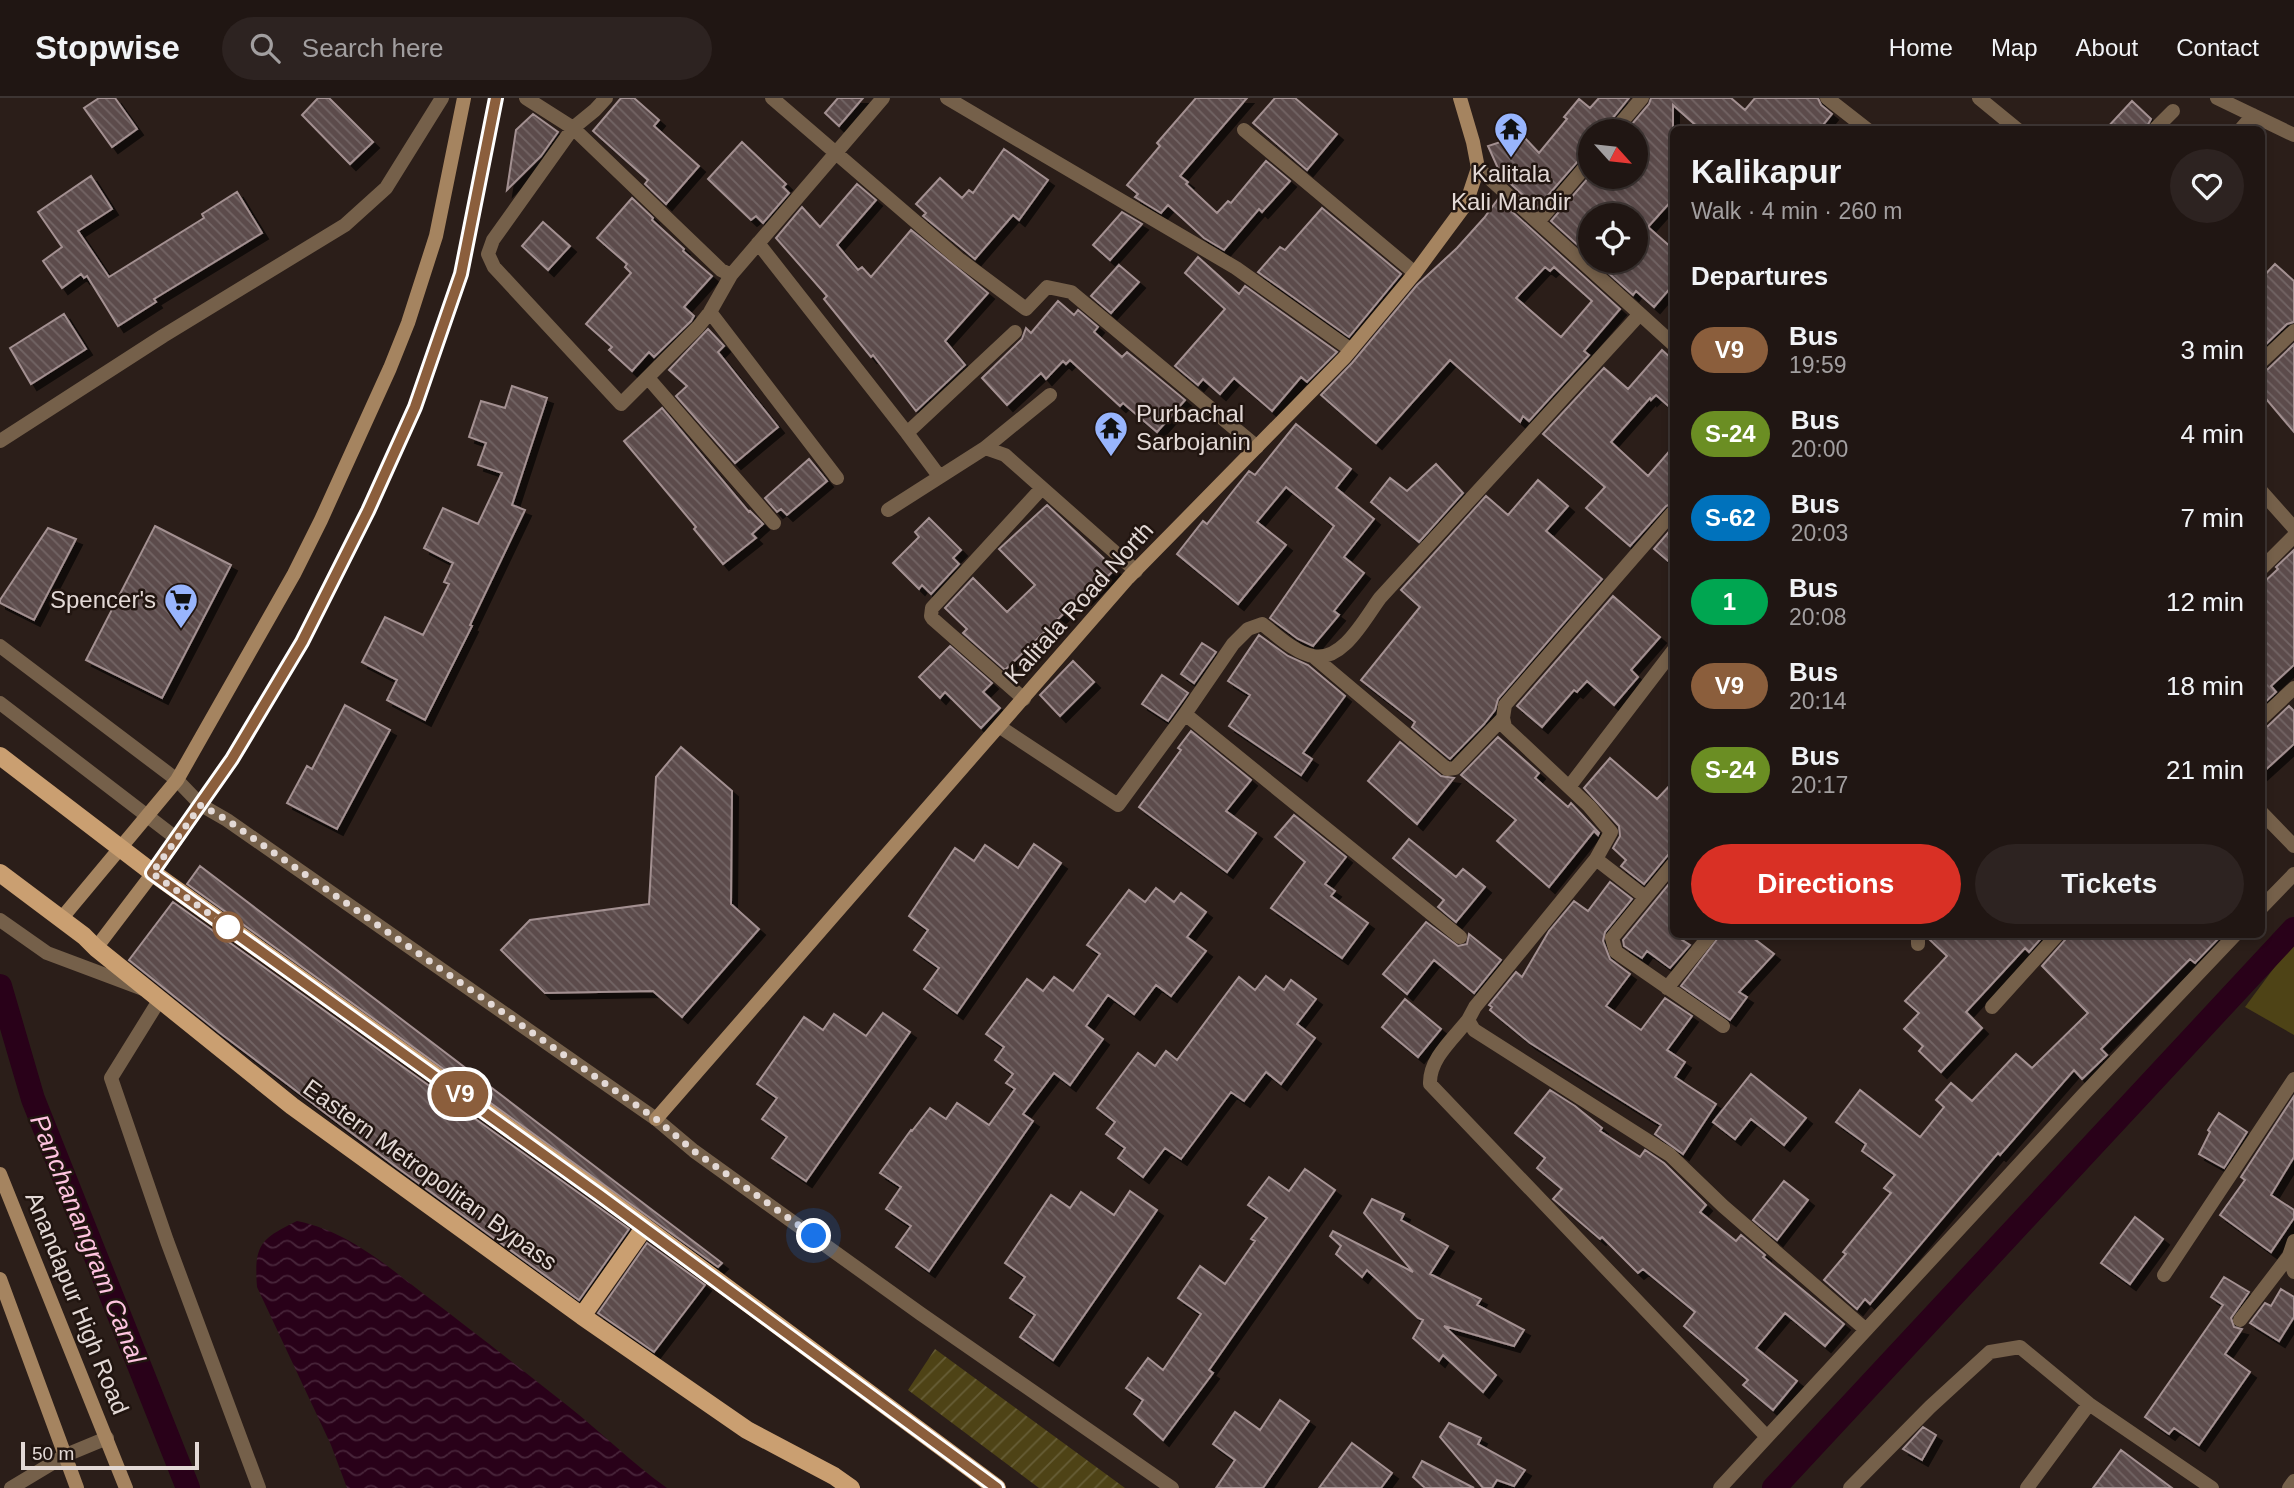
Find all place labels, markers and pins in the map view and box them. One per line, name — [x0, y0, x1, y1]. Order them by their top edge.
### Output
temple icon: Kalitala Kali Mandir — [1492, 110, 1530, 159]
place label: Kalitala Kali Mandir — [1451, 160, 1571, 215]
place label: Purbachal Sarbojanin — [1136, 400, 1251, 455]
temple icon: Purbachal Sarbojanin — [1092, 409, 1130, 458]
supermarket icon: Spencer's — [162, 581, 200, 630]
place label: Spencer's — [50, 586, 156, 613]
unlabelled marker — [213, 912, 243, 942]

